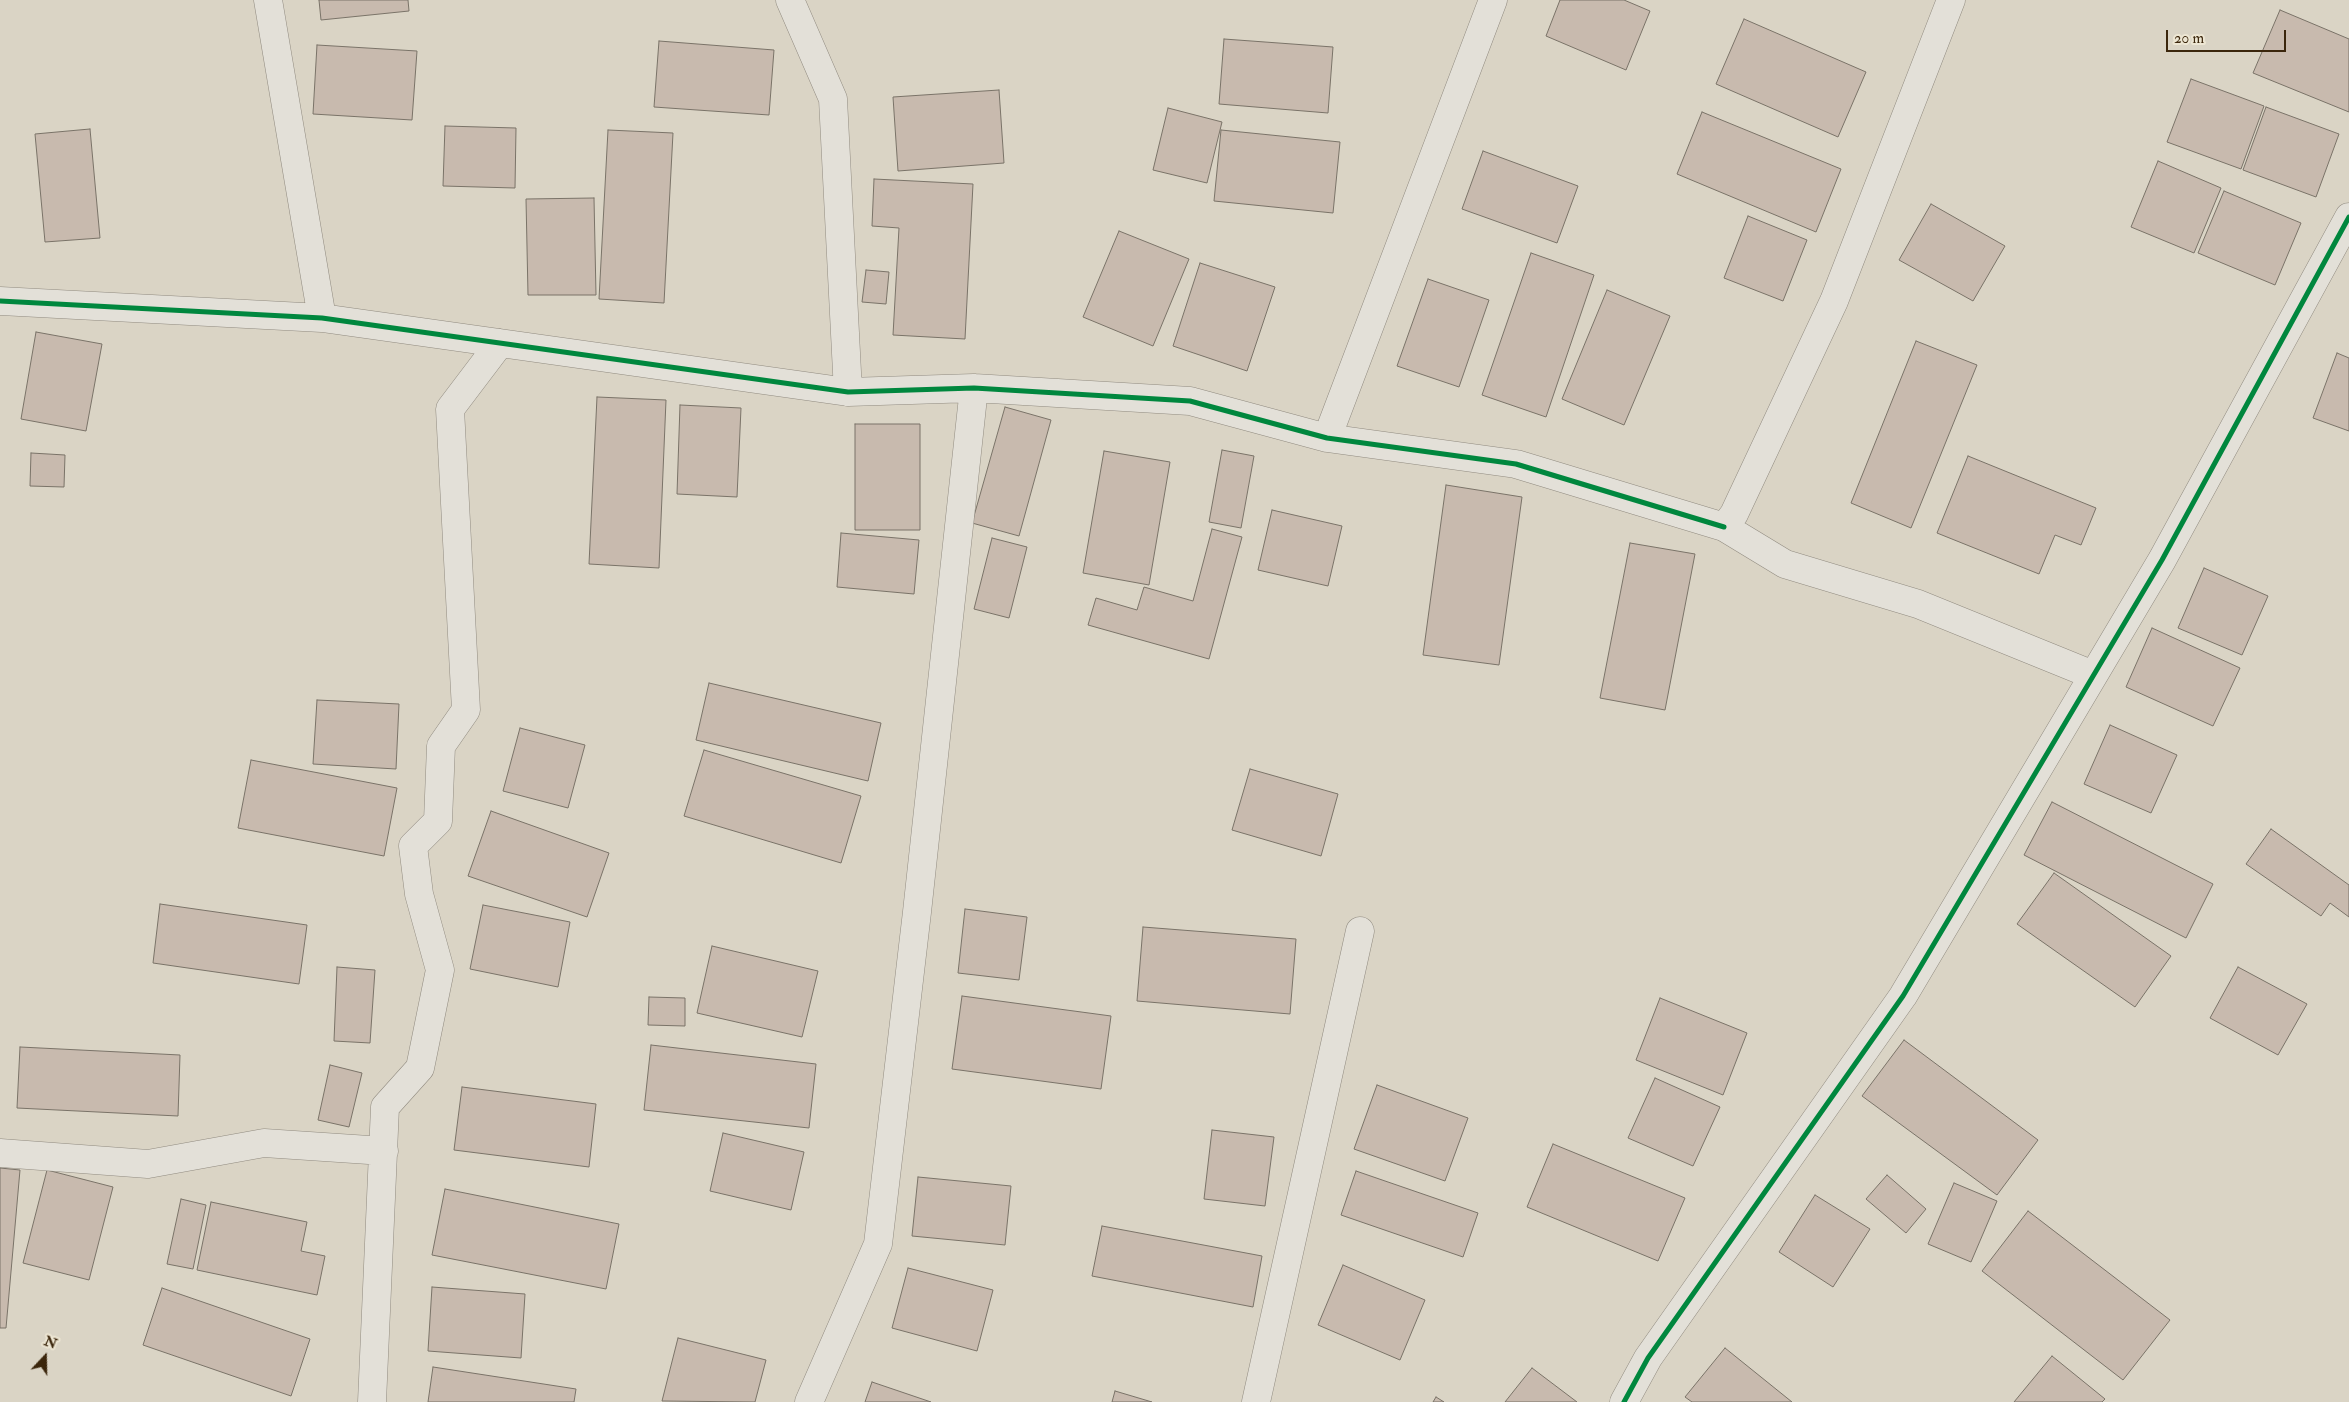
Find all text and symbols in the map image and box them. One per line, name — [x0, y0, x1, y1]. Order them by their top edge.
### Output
scale bar — [2169, 20, 2289, 52]
text: 20 m — [2174, 29, 2204, 48]
north arrow — [20, 1332, 70, 1382]
text: N — [42, 1332, 59, 1353]

